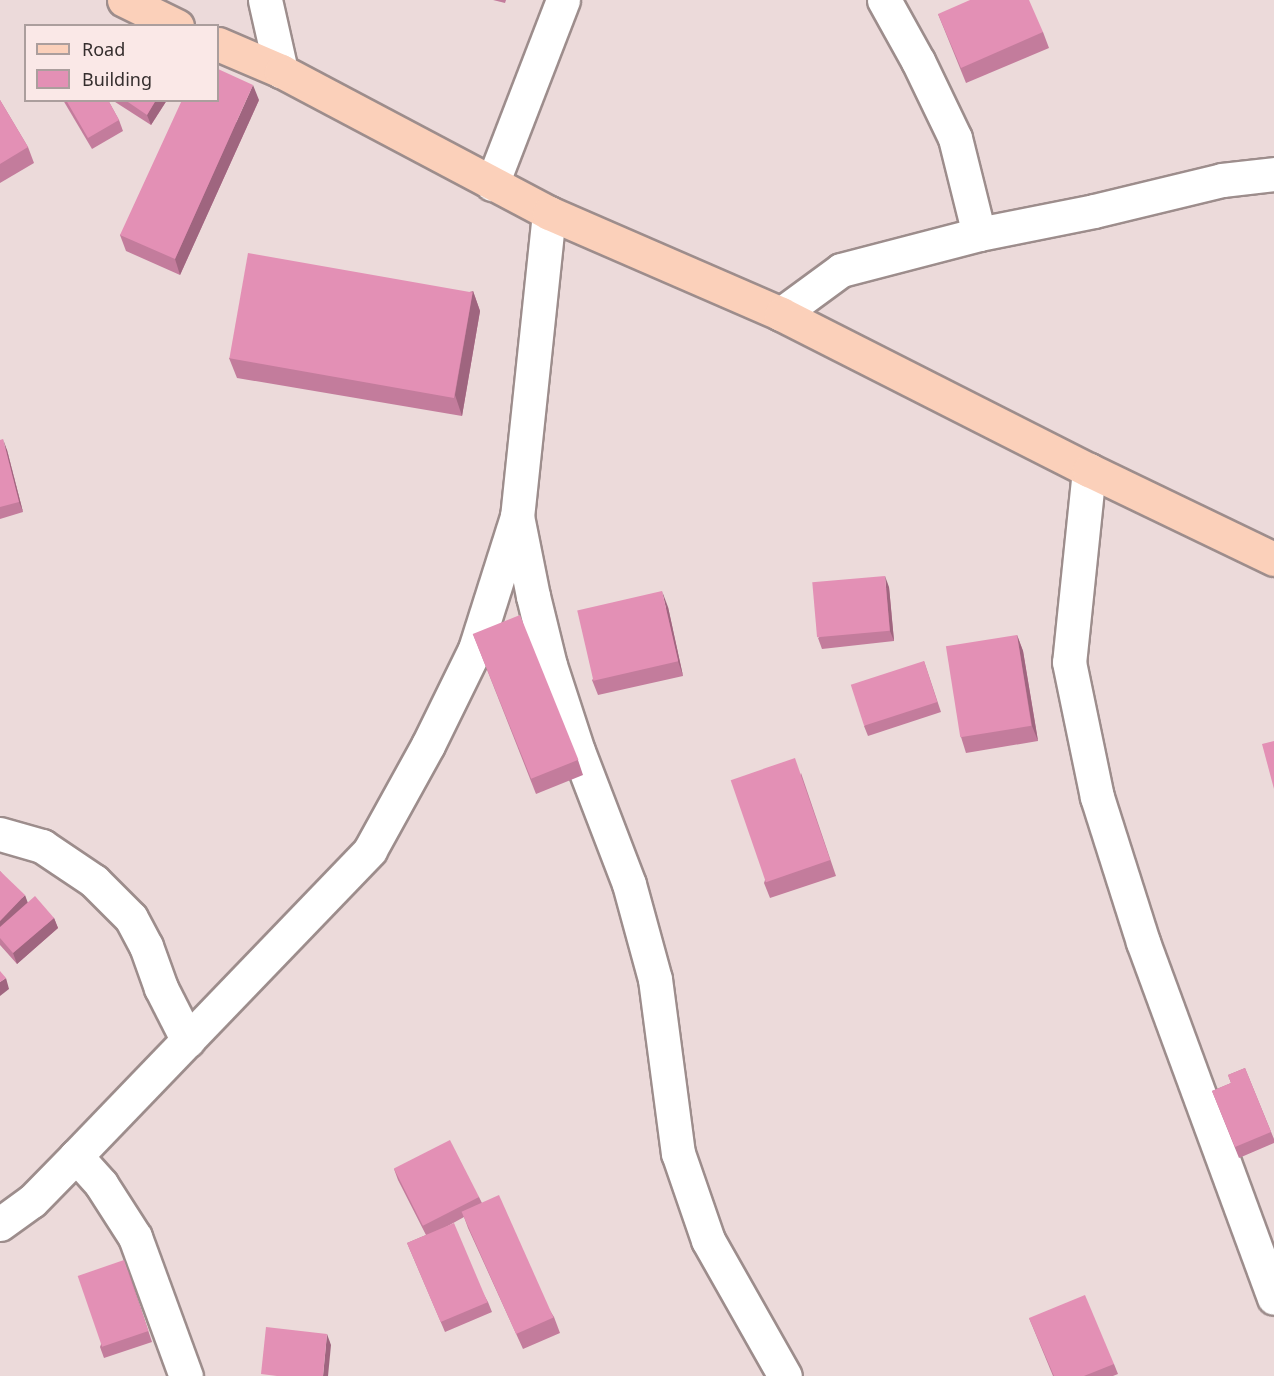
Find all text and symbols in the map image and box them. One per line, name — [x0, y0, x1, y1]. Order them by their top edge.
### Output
legend — [24, 24, 219, 102]
text: Road — [82, 37, 125, 61]
text: Building — [82, 67, 152, 91]

